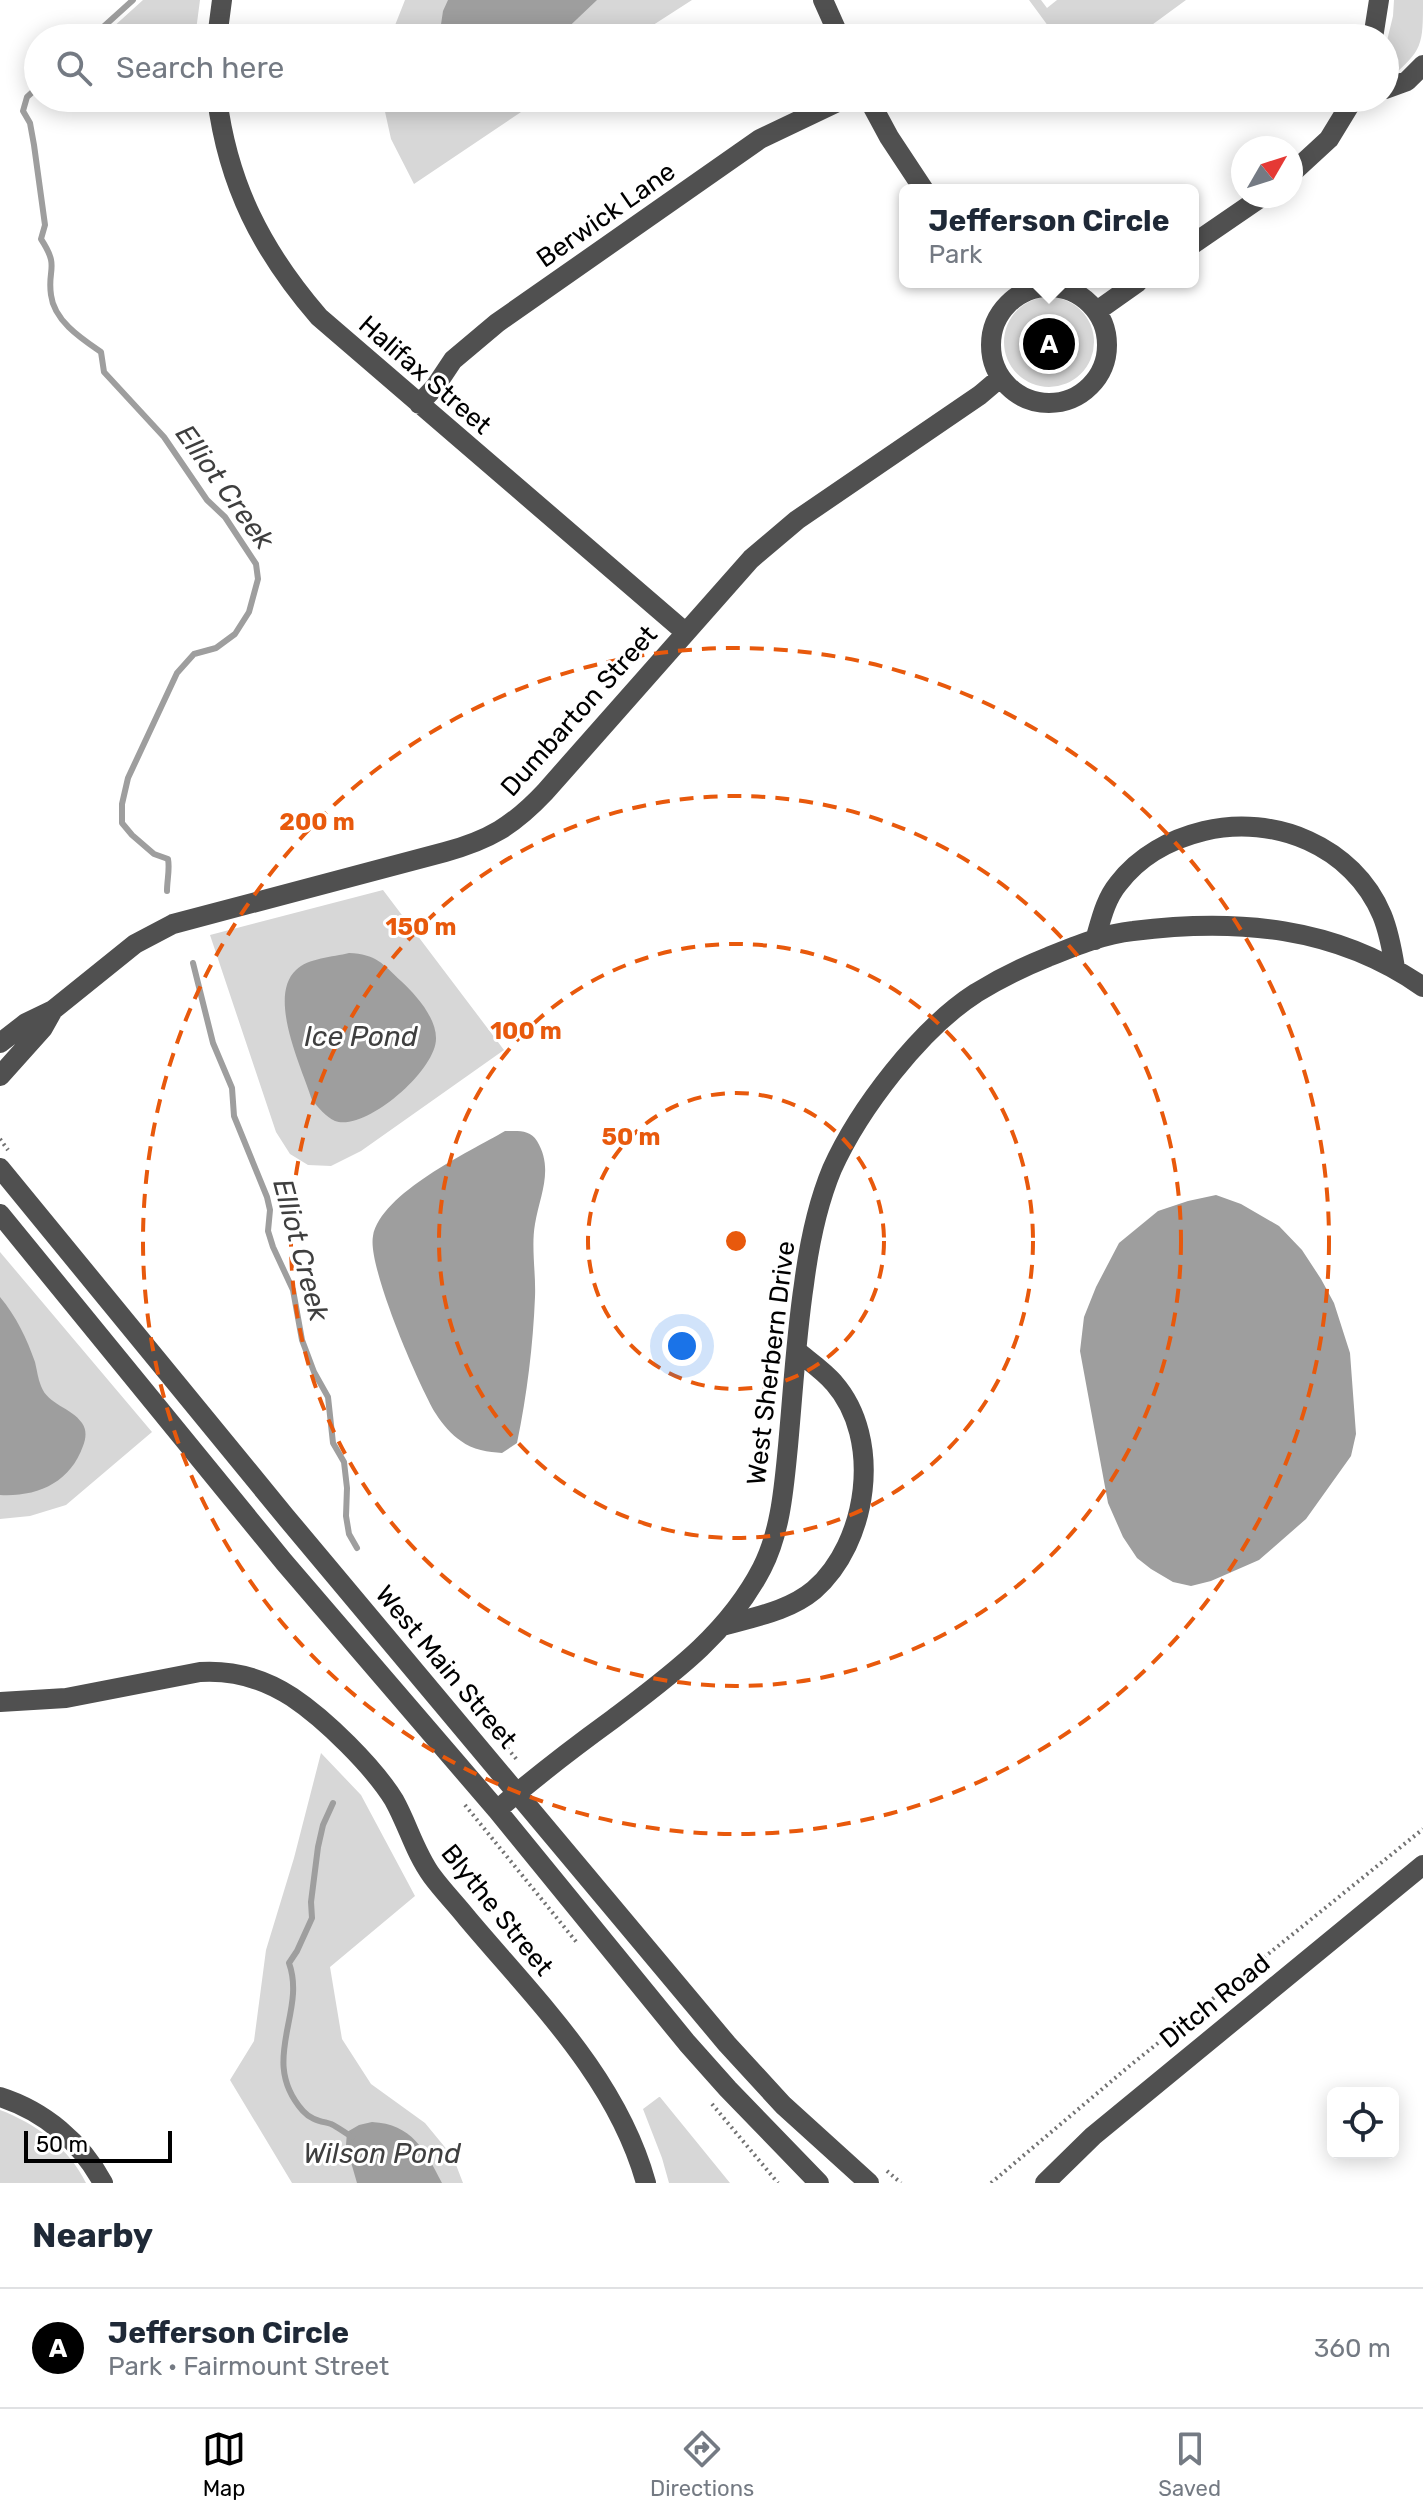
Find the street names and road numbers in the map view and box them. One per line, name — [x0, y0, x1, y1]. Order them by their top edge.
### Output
street label: Berwick Lane — [531, 156, 681, 274]
street label: Halifax Street — [352, 309, 498, 441]
street label: Dumbarton Street — [494, 619, 664, 803]
street label: West Sherbern Drive — [741, 1239, 801, 1487]
street label: West Main Street — [369, 1579, 523, 1755]
street label: Blythe Street — [435, 1838, 559, 1982]
street label: Ditch Road — [1154, 1947, 1276, 2055]

